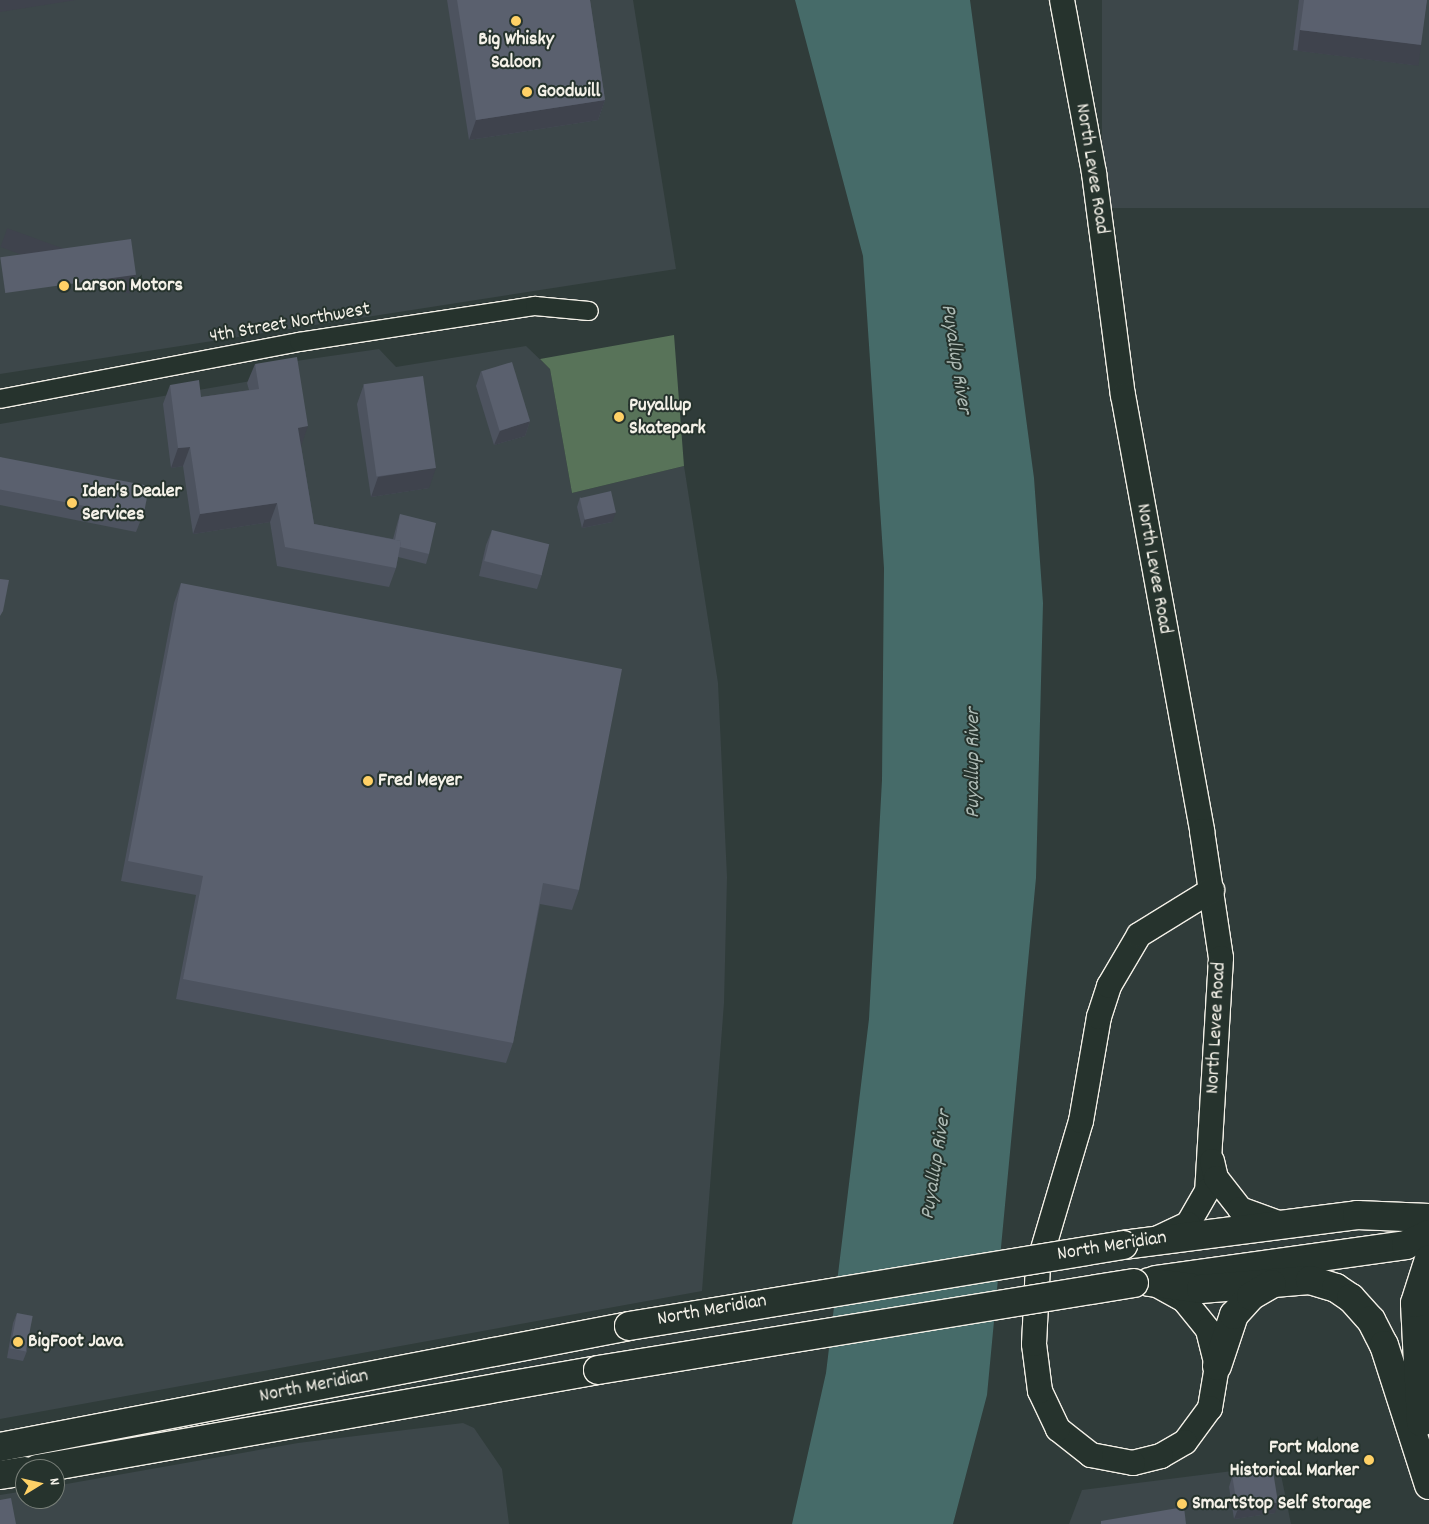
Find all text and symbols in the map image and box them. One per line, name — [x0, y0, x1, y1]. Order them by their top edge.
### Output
marker: Big Whisky Saloon — [510, 15, 522, 27]
place label: Big Whisky Saloon — [478, 29, 554, 76]
place label: Goodwill — [537, 80, 600, 104]
marker: Goodwill — [521, 86, 533, 98]
street label: North Levee Road — [1069, 102, 1113, 236]
place label: Larson Motors — [74, 274, 183, 298]
marker: Larson Motors — [58, 280, 70, 292]
street label: 4th Street Northwest — [208, 298, 372, 350]
water label: Puyallup River — [934, 303, 976, 415]
place label: Puyallup Skatepark — [629, 394, 706, 441]
marker: Puyallup Skatepark — [613, 411, 625, 423]
place label: Iden's Dealer Services — [82, 480, 182, 527]
marker: Iden's Dealer Services — [66, 497, 78, 509]
street label: North Levee Road — [1130, 502, 1176, 636]
water label: Puyallup River — [961, 708, 987, 818]
place label: Fred Meyer — [378, 769, 462, 793]
marker: Fred Meyer — [362, 775, 374, 787]
street label: North Levee Road — [1202, 961, 1232, 1095]
water label: Puyallup River — [916, 1109, 958, 1221]
street label: North Meridian — [1056, 1226, 1168, 1268]
street label: North Meridian — [655, 1290, 769, 1332]
place label: BigFoot Java — [28, 1330, 123, 1354]
marker: BigFoot Java — [12, 1336, 24, 1348]
street label: North Meridian — [257, 1365, 371, 1409]
place label: Fort Malone Historical Marker — [1230, 1436, 1359, 1483]
marker: Fort Malone Historical Marker — [1363, 1454, 1375, 1466]
north arrow — [15, 1459, 65, 1509]
text: N — [43, 1477, 64, 1487]
place label: SmartStop Self Storage — [1192, 1492, 1371, 1516]
marker: SmartStop Self Storage — [1176, 1498, 1188, 1510]

